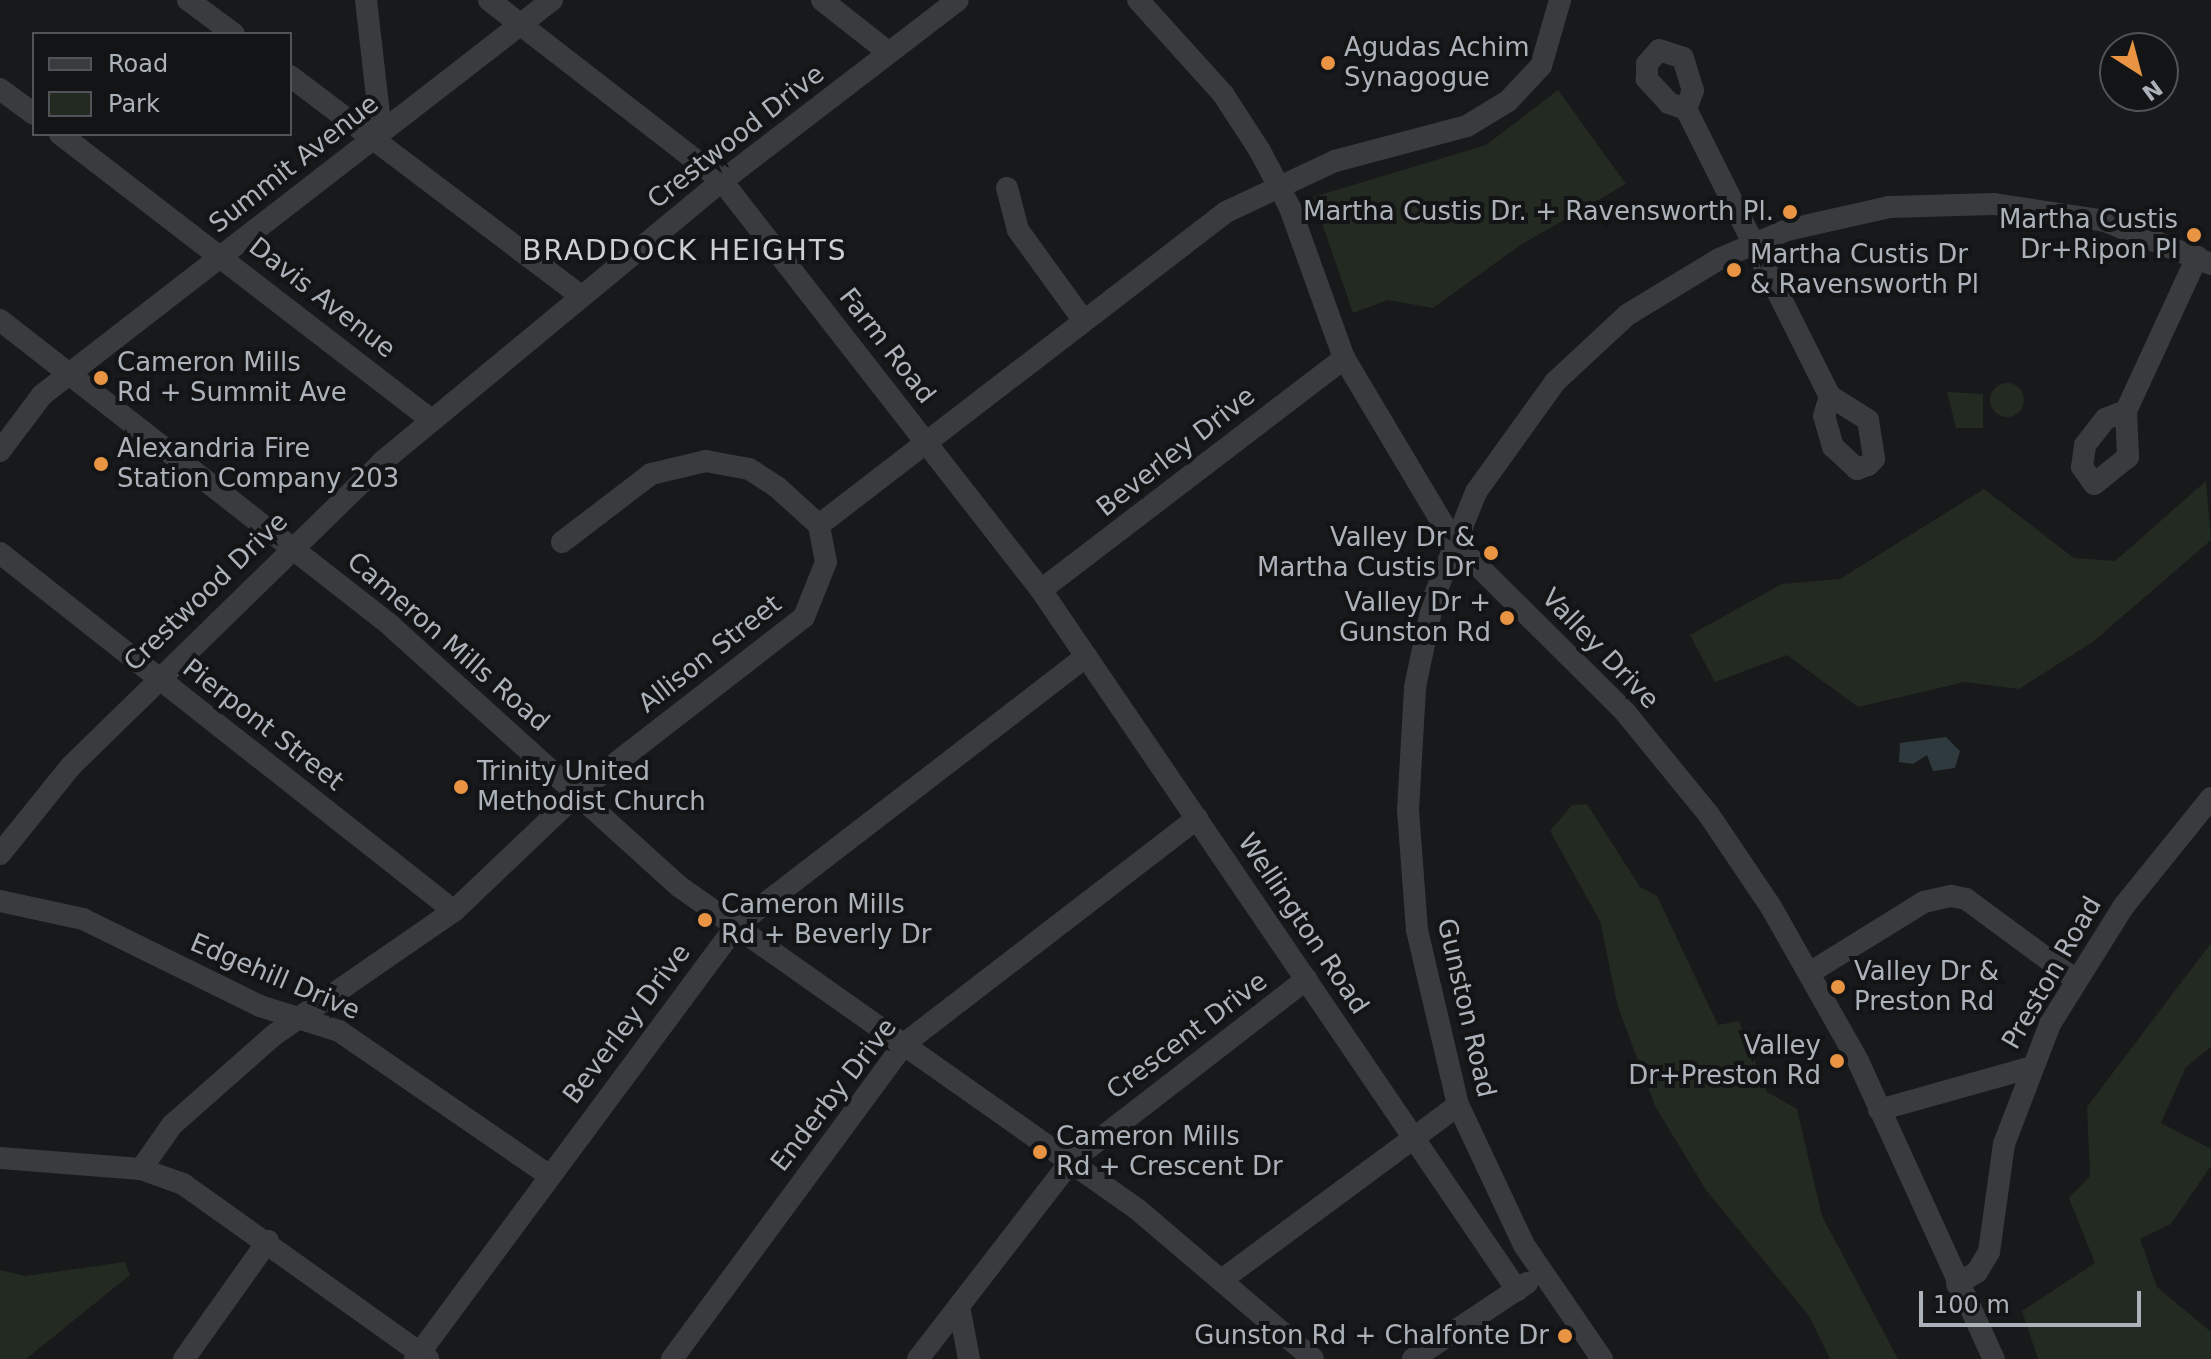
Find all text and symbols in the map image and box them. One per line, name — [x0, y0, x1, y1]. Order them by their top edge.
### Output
legend — [32, 32, 292, 136]
place label: Agudas Achim Synagogue — [1344, 32, 1530, 94]
north arrow — [2099, 32, 2179, 112]
text: Road — [108, 50, 168, 78]
marker: Agudas Achim Synagogue — [1319, 54, 1337, 72]
street label: Crestwood Drive — [642, 58, 830, 216]
text: N — [2137, 75, 2167, 106]
street label: Summit Avenue — [203, 88, 385, 240]
text: Park — [108, 90, 160, 118]
place label: Martha Custis Dr. + Ravensworth Pl. — [1303, 196, 1774, 228]
marker: Martha Custis Dr. + Ravensworth Pl. — [1781, 203, 1799, 221]
place label: Martha Custis Dr+Ripon Pl — [1999, 204, 2178, 266]
marker: Martha Custis Dr+Ripon Pl — [2185, 226, 2203, 244]
street label: Davis Avenue — [243, 231, 401, 365]
district label: BRADDOCK HEIGHTS — [522, 234, 848, 268]
place label: Martha Custis Dr & Ravensworth Pl — [1750, 239, 1979, 300]
marker: Martha Custis Dr & Ravensworth Pl — [1725, 261, 1743, 279]
street label: Farm Road — [832, 282, 942, 410]
place label: Cameron Mills Rd + Summit Ave — [117, 347, 347, 408]
marker: Cameron Mills Rd + Summit Ave — [92, 369, 110, 387]
street label: Beverley Drive — [1091, 381, 1261, 523]
place label: Alexandria Fire Station Company 203 — [117, 433, 399, 494]
marker: Alexandria Fire Station Company 203 — [92, 455, 110, 473]
street label: Crestwood Drive — [118, 506, 294, 678]
place label: Valley Dr & Martha Custis Dr — [1257, 522, 1475, 584]
marker: Valley Dr & Martha Custis Dr — [1482, 544, 1500, 562]
street label: Cameron Mills Road — [341, 546, 555, 738]
street label: Valley Drive — [1535, 582, 1665, 716]
place label: Valley Dr + Gunston Rd — [1339, 587, 1491, 648]
street label: Allison Street — [632, 589, 788, 719]
marker: Valley Dr + Gunston Rd — [1498, 609, 1516, 627]
street label: Pierpont Street — [176, 653, 350, 797]
place label: Trinity United Methodist Church — [477, 756, 706, 818]
marker: Trinity United Methodist Church — [452, 778, 470, 796]
street label: Wellington Road — [1231, 828, 1375, 1020]
place label: Cameron Mills Rd + Beverly Dr — [721, 889, 931, 950]
street label: Preston Road — [1996, 891, 2108, 1055]
marker: Cameron Mills Rd + Beverly Dr — [696, 911, 714, 929]
street label: Gunston Road — [1430, 915, 1502, 1101]
street label: Edgehill Drive — [186, 927, 364, 1027]
street label: Beverley Drive — [557, 938, 697, 1110]
place label: Valley Dr & Preston Rd — [1854, 956, 1999, 1018]
street label: Crescent Drive — [1101, 966, 1273, 1106]
marker: Valley Dr & Preston Rd — [1829, 978, 1847, 996]
street label: Enderby Drive — [765, 1012, 903, 1178]
place label: Valley Dr+Preston Rd — [1628, 1030, 1821, 1092]
marker: Valley Dr+Preston Rd — [1828, 1052, 1846, 1070]
place label: Cameron Mills Rd + Crescent Dr — [1056, 1121, 1283, 1182]
marker: Cameron Mills Rd + Crescent Dr — [1031, 1143, 1049, 1161]
scale bar — [1923, 1275, 2145, 1325]
text: 100 m — [1933, 1291, 2010, 1319]
place label: Gunston Rd + Chalfonte Dr — [1194, 1320, 1549, 1352]
marker: Gunston Rd + Chalfonte Dr — [1556, 1327, 1574, 1345]

